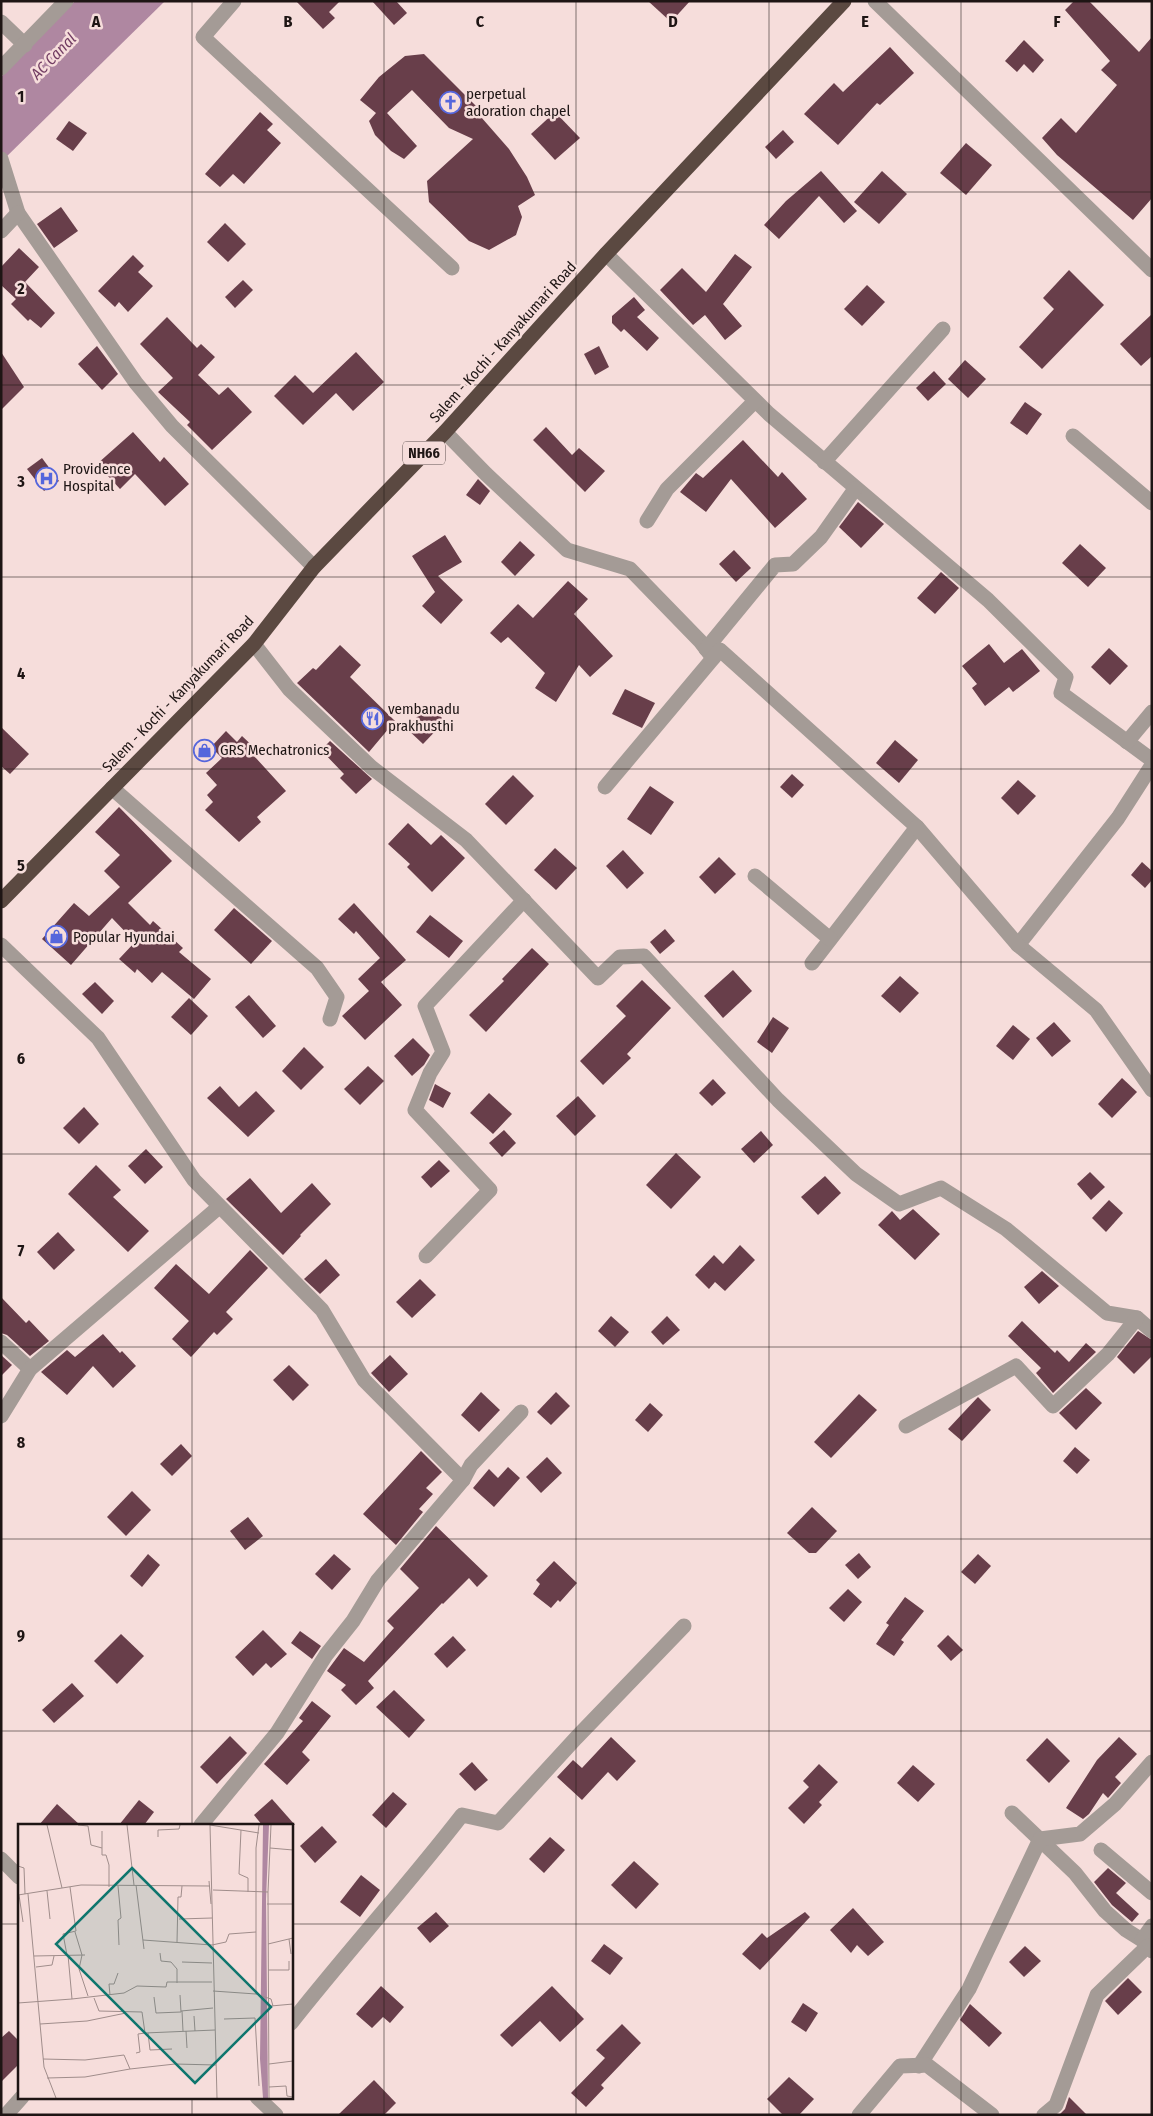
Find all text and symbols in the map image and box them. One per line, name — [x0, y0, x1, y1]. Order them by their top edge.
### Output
text: A — [91, 12, 101, 31]
text: B — [284, 12, 293, 31]
text: C — [476, 12, 485, 31]
text: D — [668, 12, 678, 31]
text: E — [861, 12, 869, 31]
text: F — [1053, 12, 1061, 31]
water label: AC Canal — [26, 29, 80, 84]
place label: perpetual adoration chapel — [466, 85, 570, 120]
text: 1 — [18, 87, 24, 106]
church icon: perpetual adoration chapel — [438, 91, 462, 115]
street label: Salem - Kochi - Kanyakumari Road — [426, 258, 580, 426]
text: 2 — [16, 279, 25, 298]
road number: NH66 — [403, 442, 445, 464]
place label: Providence Hospital — [63, 460, 131, 495]
hospital icon: Providence Hospital — [35, 466, 59, 490]
text: 3 — [16, 472, 25, 491]
street label: Salem - Kochi - Kanyakumari Road — [98, 612, 258, 776]
text: 4 — [17, 664, 25, 683]
place label: vembanadu prakhusthi — [388, 700, 460, 735]
restaurant icon: vembanadu prakhusthi — [360, 706, 384, 730]
shop icon: GRS Mechatronics — [192, 738, 216, 762]
place label: GRS Mechatronics — [220, 741, 330, 759]
text: 5 — [17, 856, 25, 875]
shop icon: Popular Hyundai — [45, 925, 69, 949]
place label: Popular Hyundai — [73, 928, 175, 946]
text: 6 — [17, 1049, 25, 1068]
text: 7 — [18, 1241, 25, 1260]
text: 8 — [17, 1433, 26, 1452]
text: 9 — [17, 1626, 25, 1645]
inset map — [18, 1824, 292, 2098]

